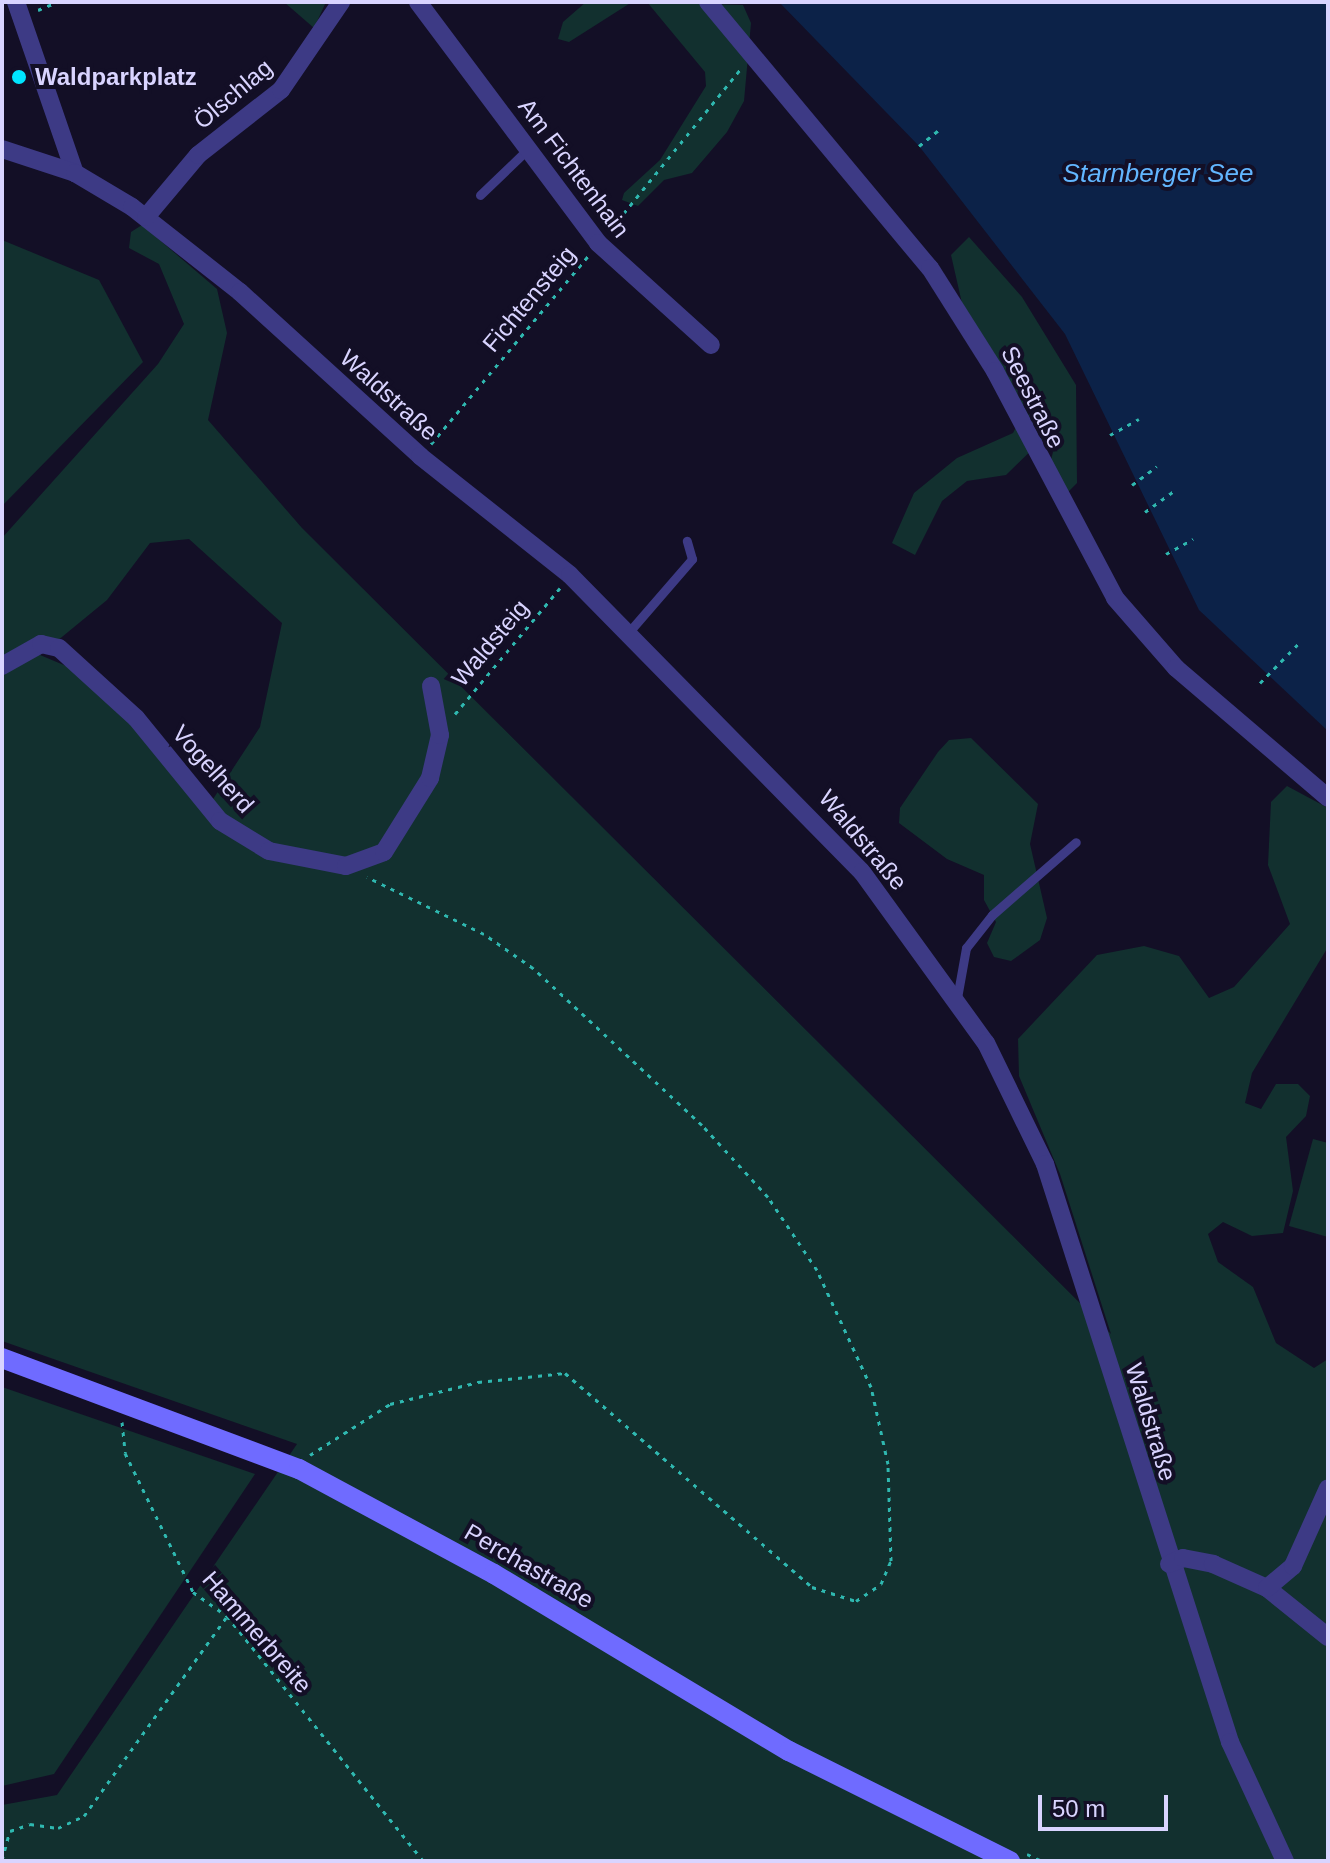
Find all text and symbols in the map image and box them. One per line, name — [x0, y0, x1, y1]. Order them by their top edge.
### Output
street label: Ölschlag — [188, 53, 278, 135]
place label: Waldparkplatz — [35, 63, 197, 91]
marker: Waldparkplatz — [10, 68, 28, 86]
street label: Am Fichtenhain — [512, 93, 636, 243]
water label: Starnberger See — [1063, 158, 1253, 190]
street label: Fichtensteig — [476, 240, 582, 358]
street label: Seestraße — [995, 341, 1071, 453]
street label: Waldstraße — [334, 344, 444, 446]
street label: Waldsteig — [445, 594, 535, 692]
street label: Vogelherd — [166, 719, 260, 819]
street label: Waldstraße — [813, 784, 913, 896]
street label: Waldstraße — [1119, 1360, 1183, 1484]
street label: Perchastraße — [459, 1518, 599, 1614]
street label: Hammerbreite — [196, 1565, 318, 1699]
scale bar — [1042, 1779, 1172, 1829]
text: 50 m — [1052, 1795, 1105, 1822]

